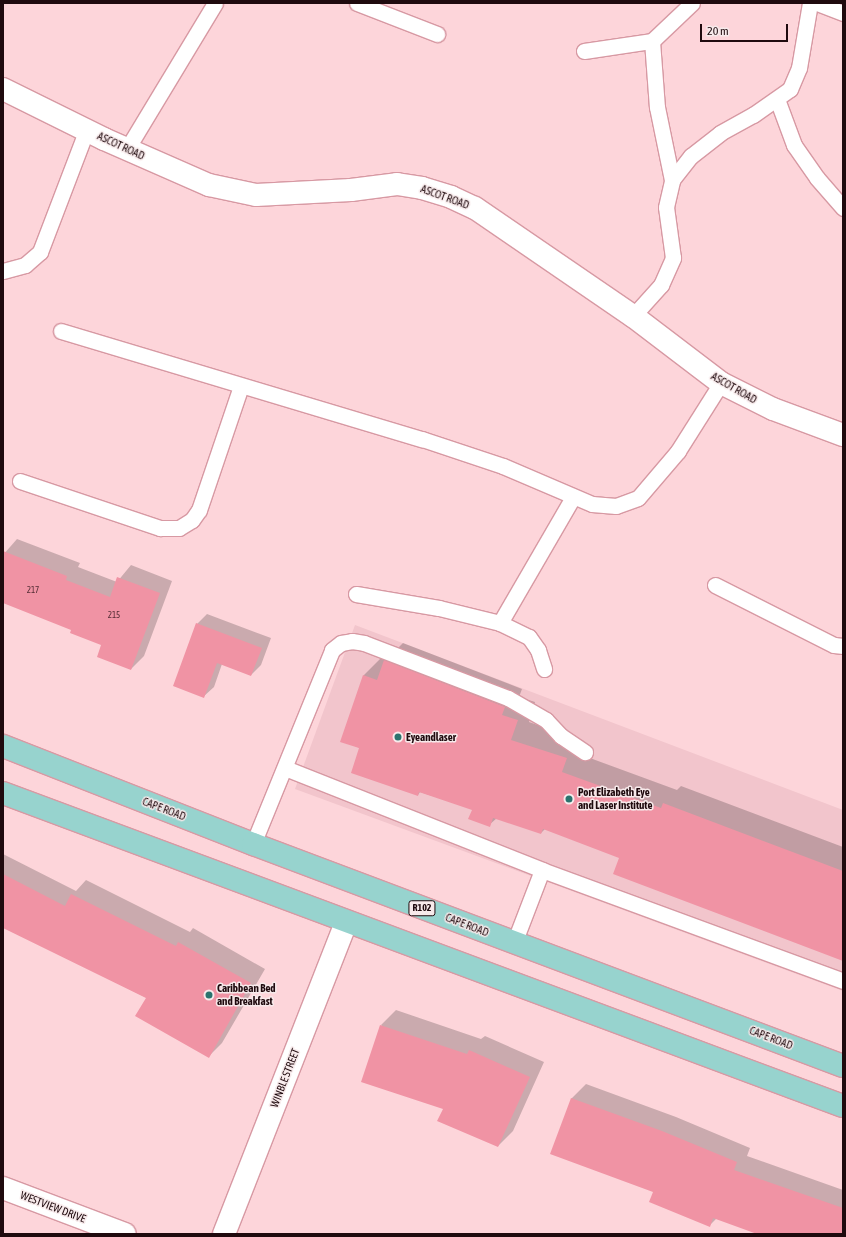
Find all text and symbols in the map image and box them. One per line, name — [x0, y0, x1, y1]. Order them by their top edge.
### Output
scale bar — [702, 16, 790, 42]
text: 20 m — [707, 24, 729, 38]
street label: ASCOT ROAD — [95, 129, 147, 163]
street label: ASCOT ROAD — [419, 182, 471, 212]
street label: ASCOT ROAD — [709, 370, 759, 406]
house number: 217 — [27, 585, 39, 595]
house number: 215 — [108, 610, 120, 620]
place label: Eyeandlaser — [406, 730, 456, 744]
marker: Eyeandlaser — [393, 732, 403, 742]
place label: Port Elizabeth Eye and Laser Institute — [578, 786, 652, 812]
marker: Port Elizabeth Eye and Laser Institute — [563, 793, 575, 805]
street label: CAPE ROAD — [140, 795, 188, 823]
road number: R102 — [408, 900, 436, 916]
street label: CAPE ROAD — [443, 911, 491, 939]
place label: Caribbean Bed and Breakfast — [217, 982, 276, 1008]
marker: Caribbean Bed and Breakfast — [204, 990, 214, 1000]
street label: CAPE ROAD — [747, 1024, 795, 1052]
street label: WINBLE STREET — [268, 1047, 302, 1109]
street label: WESTVIEW DRIVE — [18, 1188, 88, 1226]

